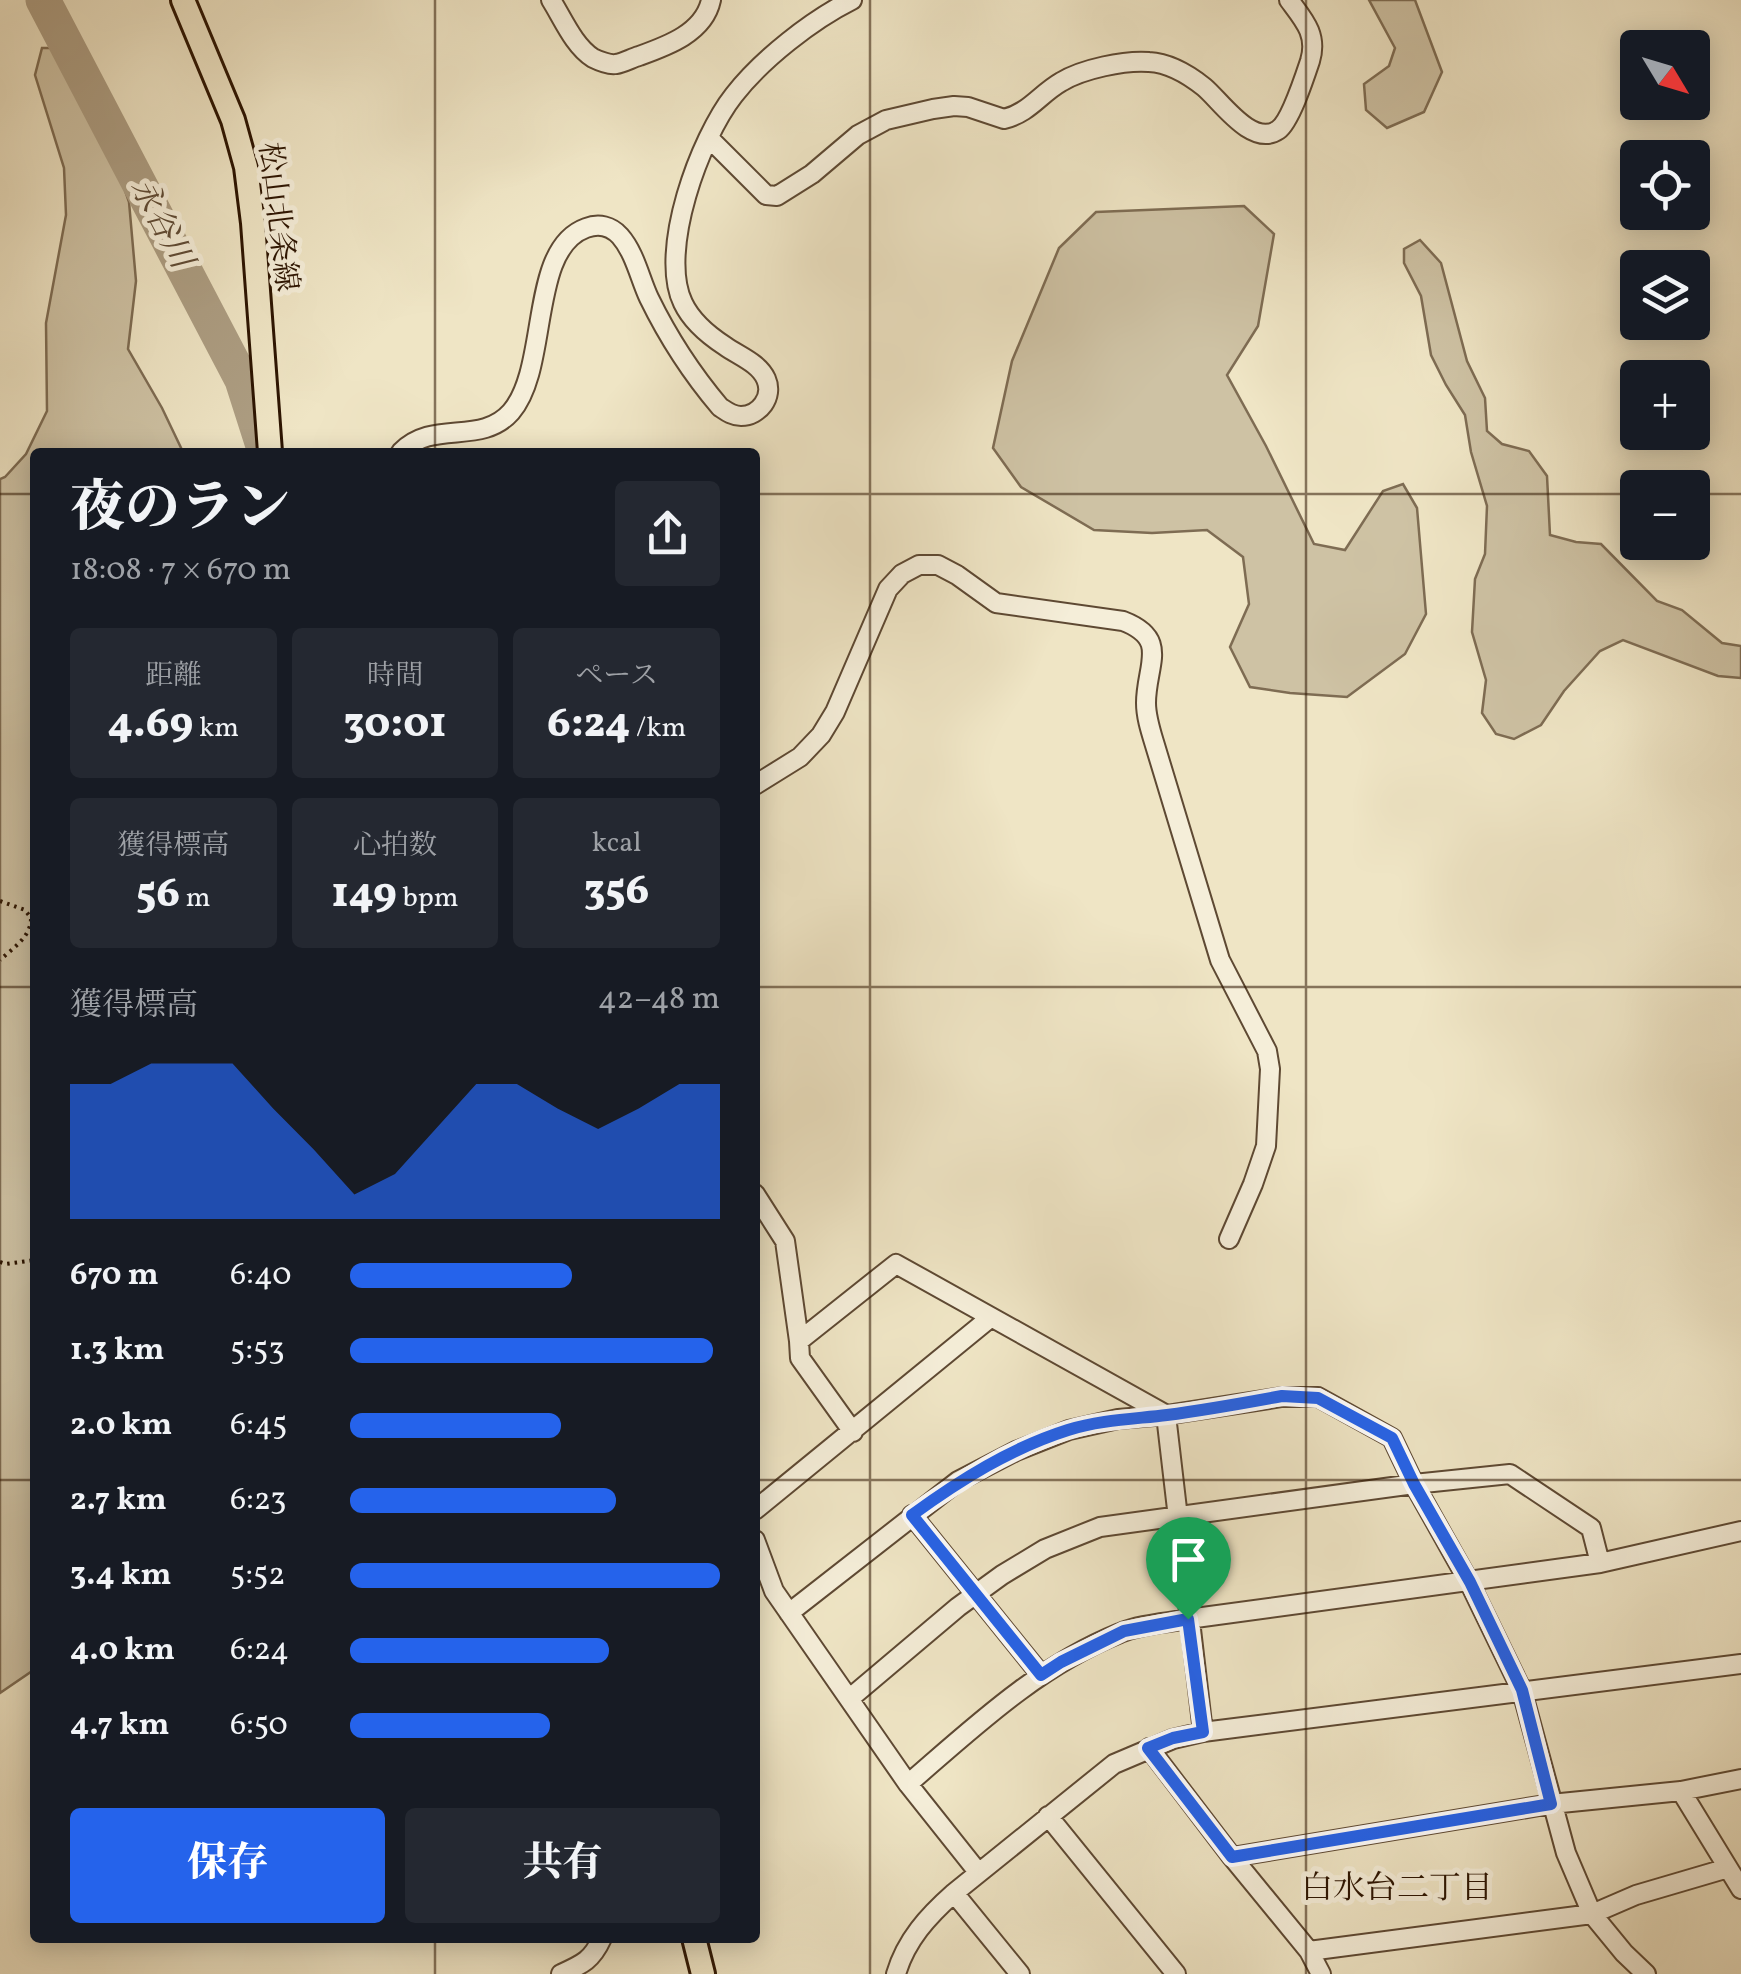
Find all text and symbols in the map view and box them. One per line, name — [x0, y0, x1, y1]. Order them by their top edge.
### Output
north arrow — [1620, 30, 1710, 120]
map controls — [1620, 30, 1710, 560]
street label: 松山北条線 — [247, 140, 307, 294]
button: locate — [1620, 140, 1710, 230]
water label: 永谷川 — [118, 171, 203, 279]
button: layers — [1620, 250, 1710, 340]
button: + — [1620, 360, 1710, 450]
button: − — [1620, 470, 1710, 560]
text: 夜のラン — [70, 473, 290, 549]
button: share — [615, 481, 720, 586]
text: 18:08 · 7 × 670 m — [70, 549, 291, 593]
text: 距離 — [145, 657, 201, 696]
text: 時間 — [367, 657, 423, 696]
text: ペース — [575, 657, 658, 696]
text: 4.69 — [108, 696, 193, 755]
text: 30:01 — [344, 696, 446, 755]
text: 6:24 — [547, 696, 630, 755]
text: km — [193, 709, 239, 748]
text: /km — [630, 709, 686, 748]
text: kcal — [592, 824, 642, 863]
text: 獲得標高 — [117, 827, 229, 866]
text: 心拍数 — [353, 827, 437, 866]
text: 356 — [584, 863, 649, 922]
text: 56 — [136, 866, 180, 925]
text: 149 — [331, 866, 397, 925]
text: m — [180, 879, 211, 918]
text: bpm — [397, 879, 459, 918]
text: 42–48 m — [598, 978, 720, 1022]
text: 獲得標高 — [70, 985, 198, 1029]
text: 670 m — [70, 1254, 159, 1298]
text: 6:40 — [230, 1254, 291, 1298]
text: 1.3 km — [70, 1329, 164, 1373]
text: 5:53 — [230, 1329, 285, 1373]
text: 2.0 km — [70, 1404, 172, 1448]
text: 6:45 — [230, 1404, 287, 1448]
text: 2.7 km — [70, 1479, 167, 1523]
text: 6:23 — [230, 1479, 286, 1523]
pin — [1146, 1517, 1231, 1620]
icon: arrive — [1161, 1532, 1216, 1587]
text: 3.4 km — [70, 1554, 172, 1598]
text: 5:52 — [230, 1554, 286, 1598]
text: 4.0 km — [70, 1629, 175, 1673]
text: 6:24 — [230, 1629, 289, 1673]
text: 4.7 km — [70, 1704, 170, 1748]
text: 6:50 — [230, 1704, 288, 1748]
button: 保存 — [70, 1808, 385, 1923]
button: 共有 — [405, 1808, 720, 1923]
district label: 白水台二丁目 — [1301, 1868, 1493, 1912]

